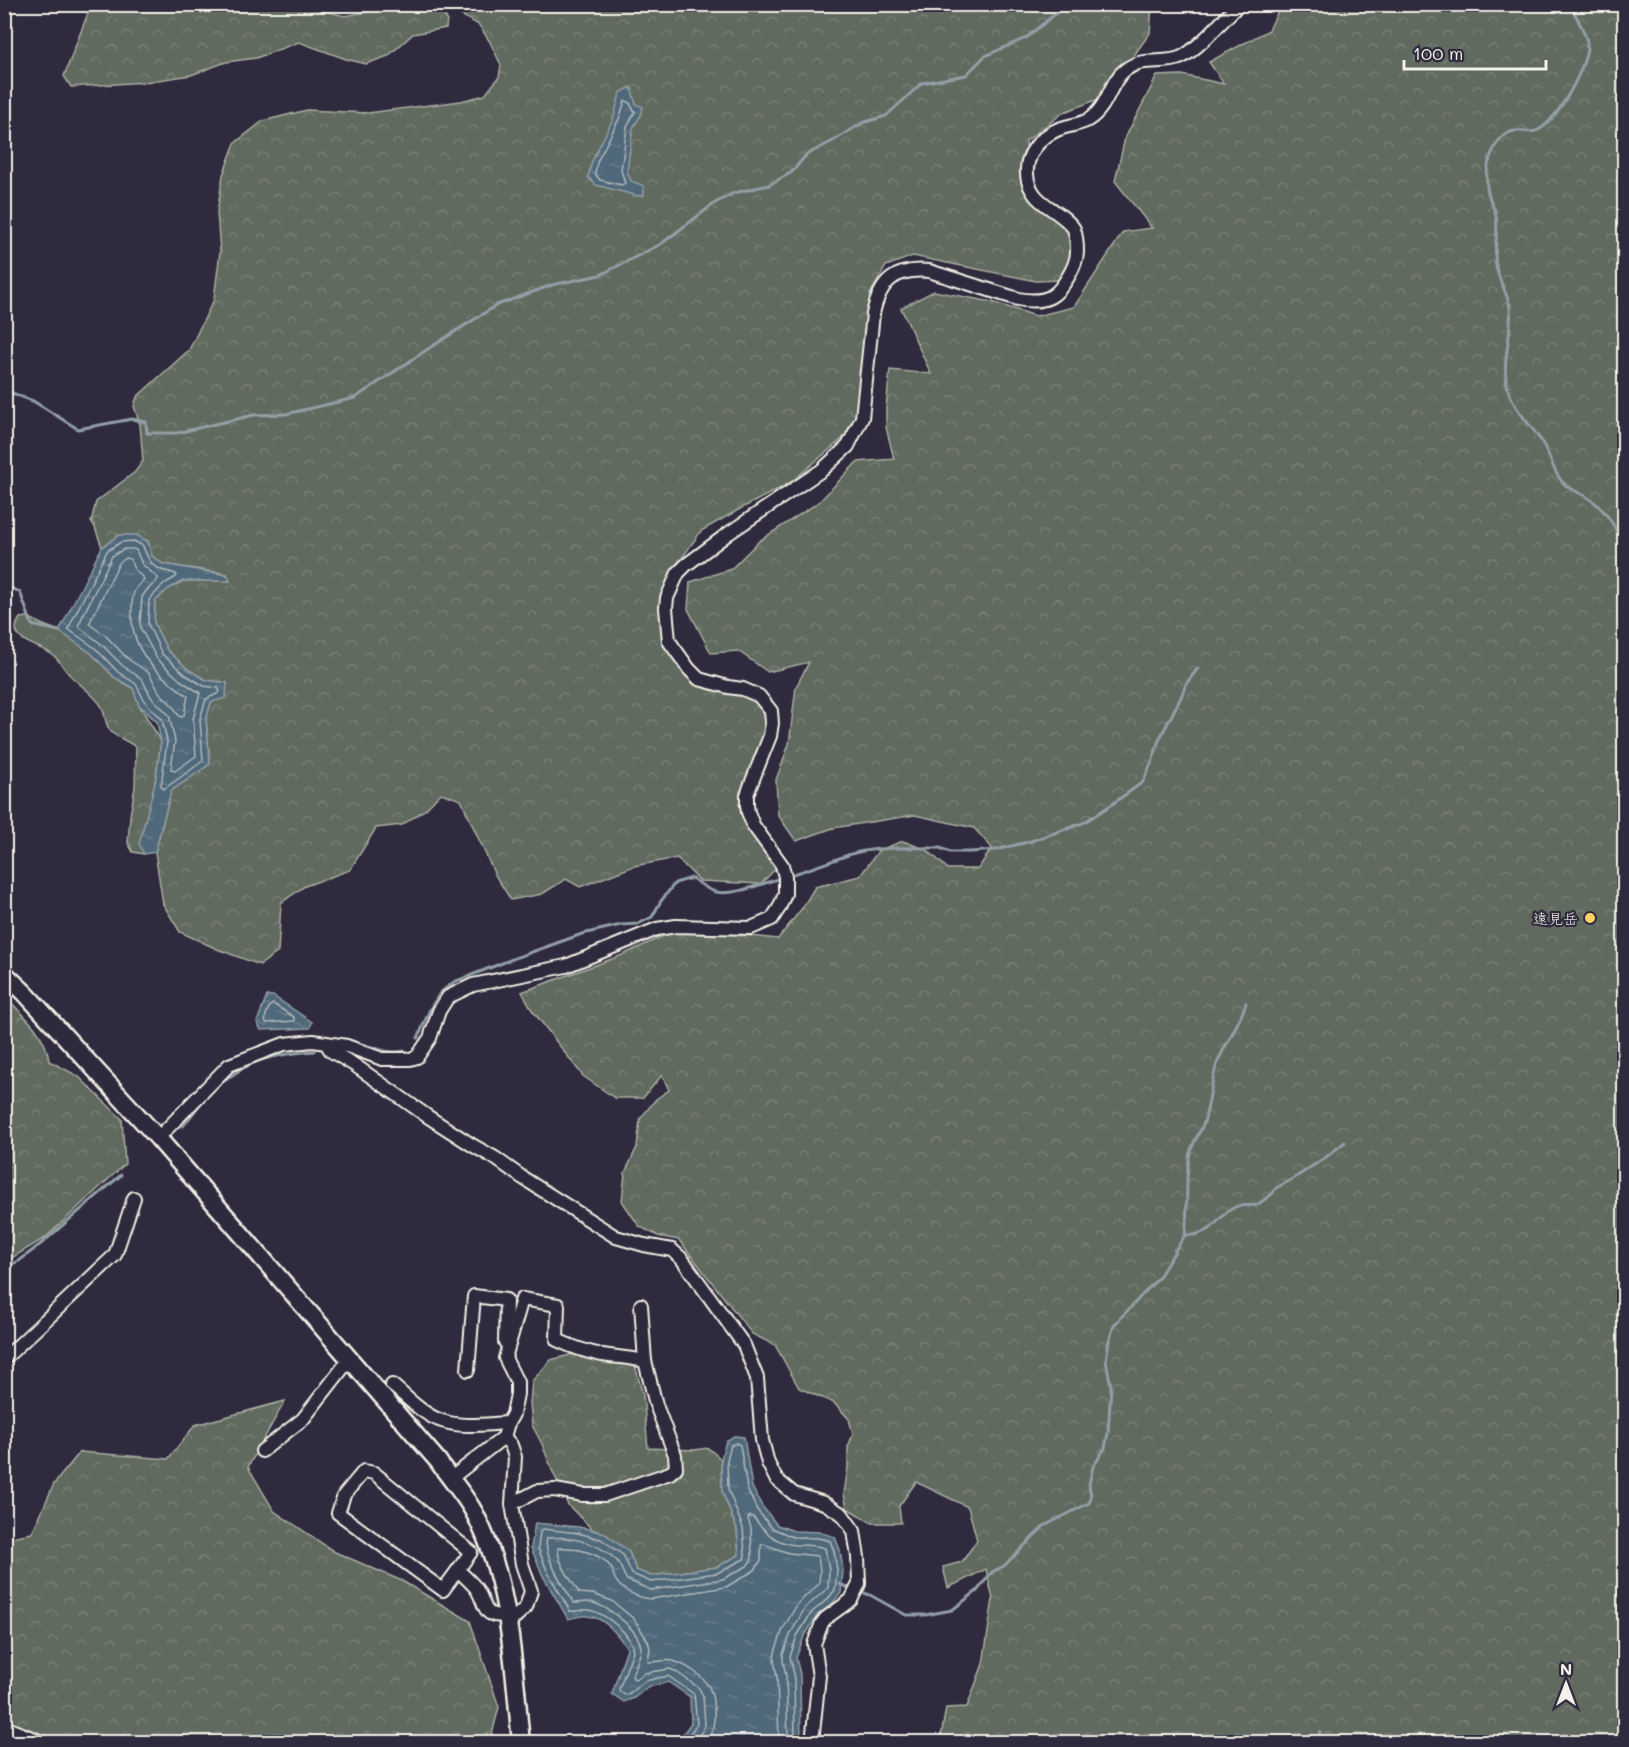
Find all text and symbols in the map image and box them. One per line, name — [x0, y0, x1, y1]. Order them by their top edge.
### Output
scale bar — [1404, 33, 1546, 71]
text: 100 m — [1413, 41, 1463, 65]
place label: 遠見岳 — [1533, 908, 1578, 928]
marker: 遠見岳 — [1583, 911, 1597, 925]
north arrow — [1536, 1654, 1596, 1714]
text: N — [1560, 1658, 1572, 1679]

